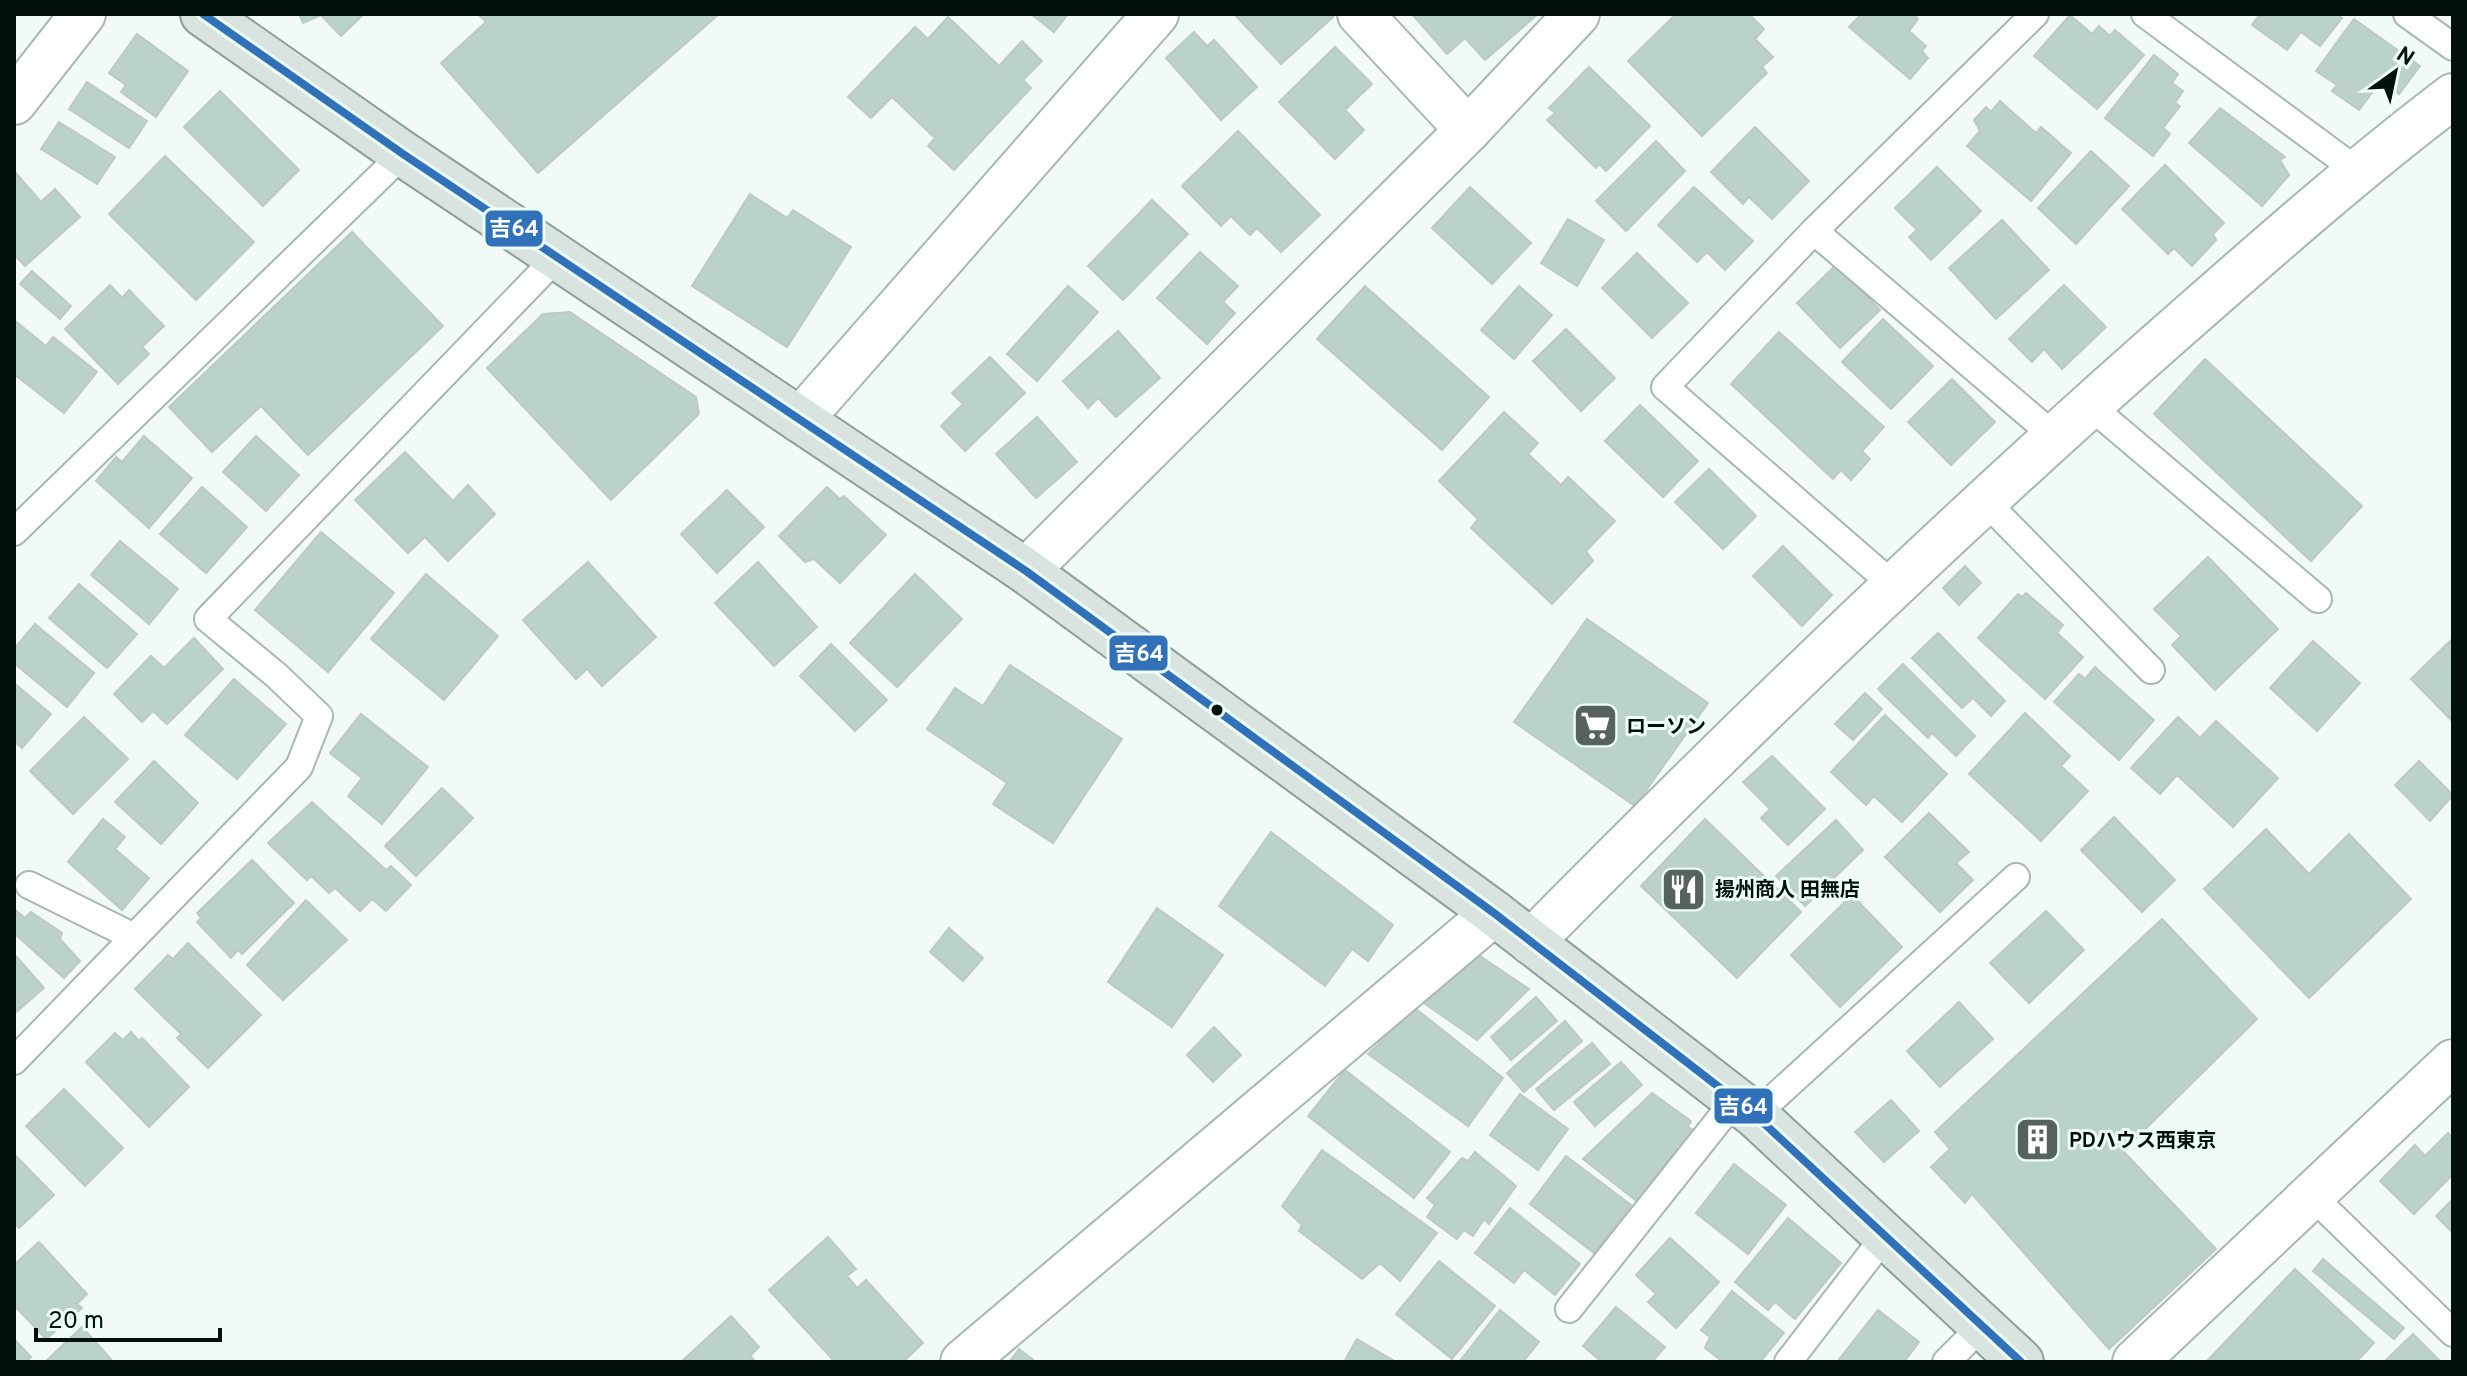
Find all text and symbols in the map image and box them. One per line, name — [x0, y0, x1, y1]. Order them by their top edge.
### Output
north arrow — [2355, 32, 2435, 112]
text: N — [2391, 42, 2419, 73]
line badge: 吉64 — [484, 209, 544, 248]
text: 吉64 — [489, 217, 539, 244]
line badge: 吉64 — [1108, 634, 1169, 672]
text: 吉64 — [1114, 642, 1164, 669]
unlabelled marker — [1209, 702, 1225, 718]
supermarket icon: ローソン — [1571, 702, 1619, 750]
place label: ローソン — [1626, 715, 1706, 741]
restaurant icon: 揚州商人 田無店 — [1660, 865, 1708, 913]
place label: 揚州商人 田無店 — [1715, 878, 1860, 904]
line badge: 吉64 — [1713, 1087, 1774, 1125]
text: 吉64 — [1718, 1095, 1768, 1122]
building icon: PDハウス西東京 — [2014, 1116, 2062, 1164]
place label: PDハウス西東京 — [2069, 1129, 2216, 1155]
scale bar — [36, 1292, 220, 1342]
text: 20 m — [48, 1307, 104, 1337]

